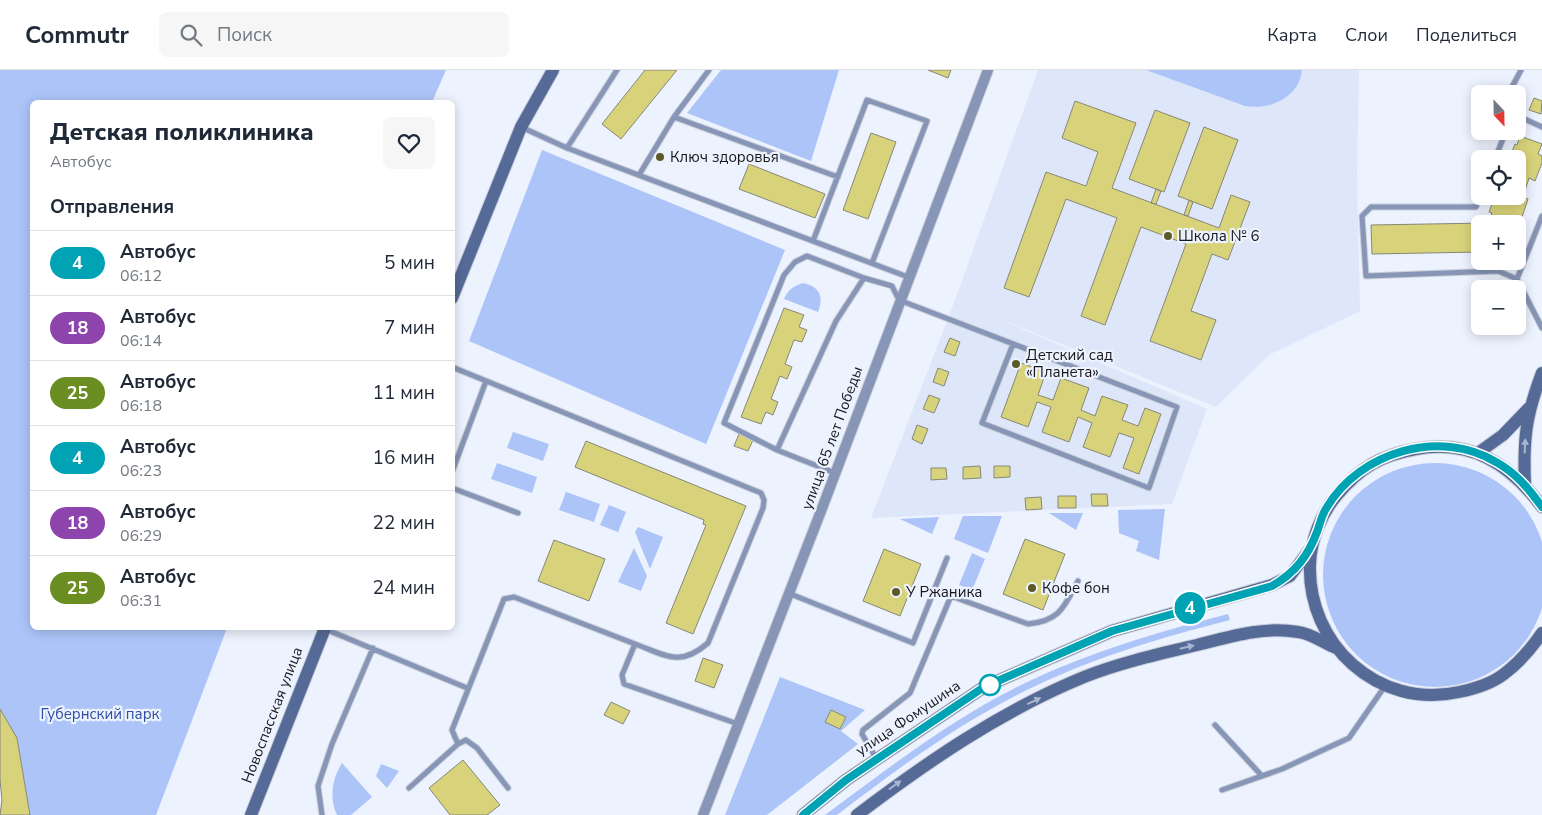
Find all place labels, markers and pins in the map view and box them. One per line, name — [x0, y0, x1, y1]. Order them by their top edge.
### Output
place label: Ключ здоровья — [670, 147, 779, 167]
marker: Ключ здоровья — [654, 151, 666, 163]
place label: Школа № 6 — [1178, 226, 1260, 246]
marker: Школа № 6 — [1162, 230, 1174, 242]
place label: Детский сад «Планета» — [1026, 345, 1113, 382]
marker: Детский сад «Планета» — [1010, 358, 1022, 370]
place label: Кофе бон — [1042, 578, 1110, 598]
place label: У Ржаника — [905, 582, 982, 602]
marker: Кофе бон — [1026, 582, 1038, 594]
marker: У Ржаника — [890, 586, 902, 598]
unlabelled marker — [979, 674, 1001, 696]

